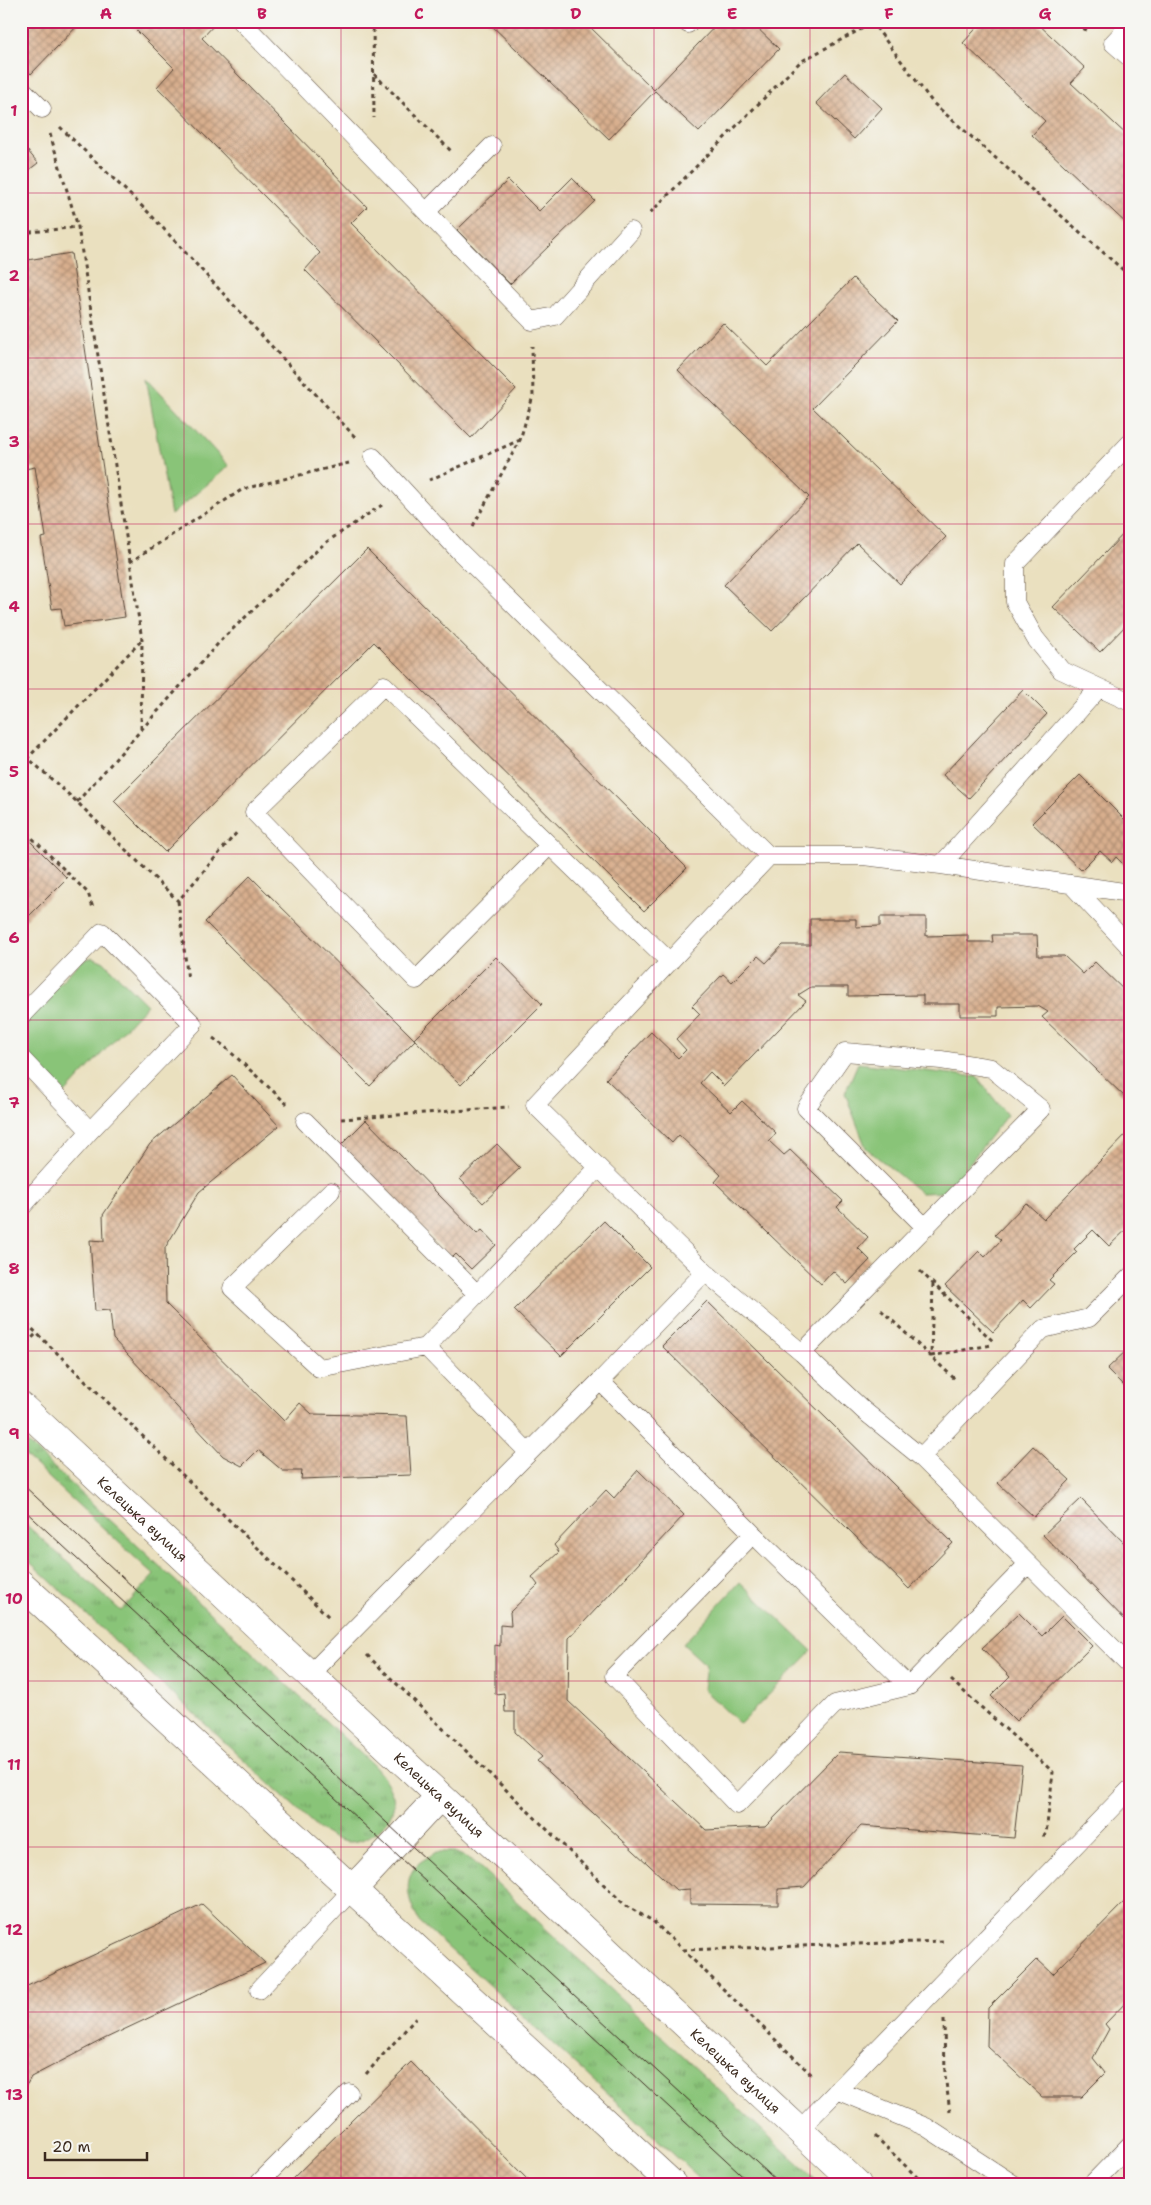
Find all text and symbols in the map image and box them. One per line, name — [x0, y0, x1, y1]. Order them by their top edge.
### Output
text: A — [100, 3, 112, 24]
text: B — [257, 3, 267, 24]
text: C — [414, 3, 424, 24]
text: D — [570, 3, 582, 24]
text: E — [727, 3, 737, 24]
text: F — [884, 3, 894, 24]
text: G — [1039, 3, 1052, 24]
text: 1 — [10, 100, 18, 121]
text: 2 — [8, 265, 20, 286]
text: 3 — [8, 431, 20, 452]
text: 4 — [8, 596, 20, 617]
text: 5 — [9, 761, 19, 782]
text: 6 — [8, 927, 20, 948]
text: 7 — [8, 1092, 20, 1113]
text: 8 — [8, 1258, 20, 1279]
text: 9 — [8, 1423, 20, 1444]
street label: Келецька вулиця — [94, 1473, 192, 1566]
text: 10 — [5, 1588, 23, 1609]
street label: Келецька вулиця — [390, 1749, 488, 1841]
text: 11 — [7, 1754, 21, 1775]
text: 12 — [5, 1919, 23, 1940]
street label: Келецька вулиця — [686, 2024, 784, 2117]
text: 13 — [5, 2084, 23, 2105]
scale bar — [45, 2130, 148, 2162]
text: 20 m — [52, 2137, 91, 2157]

